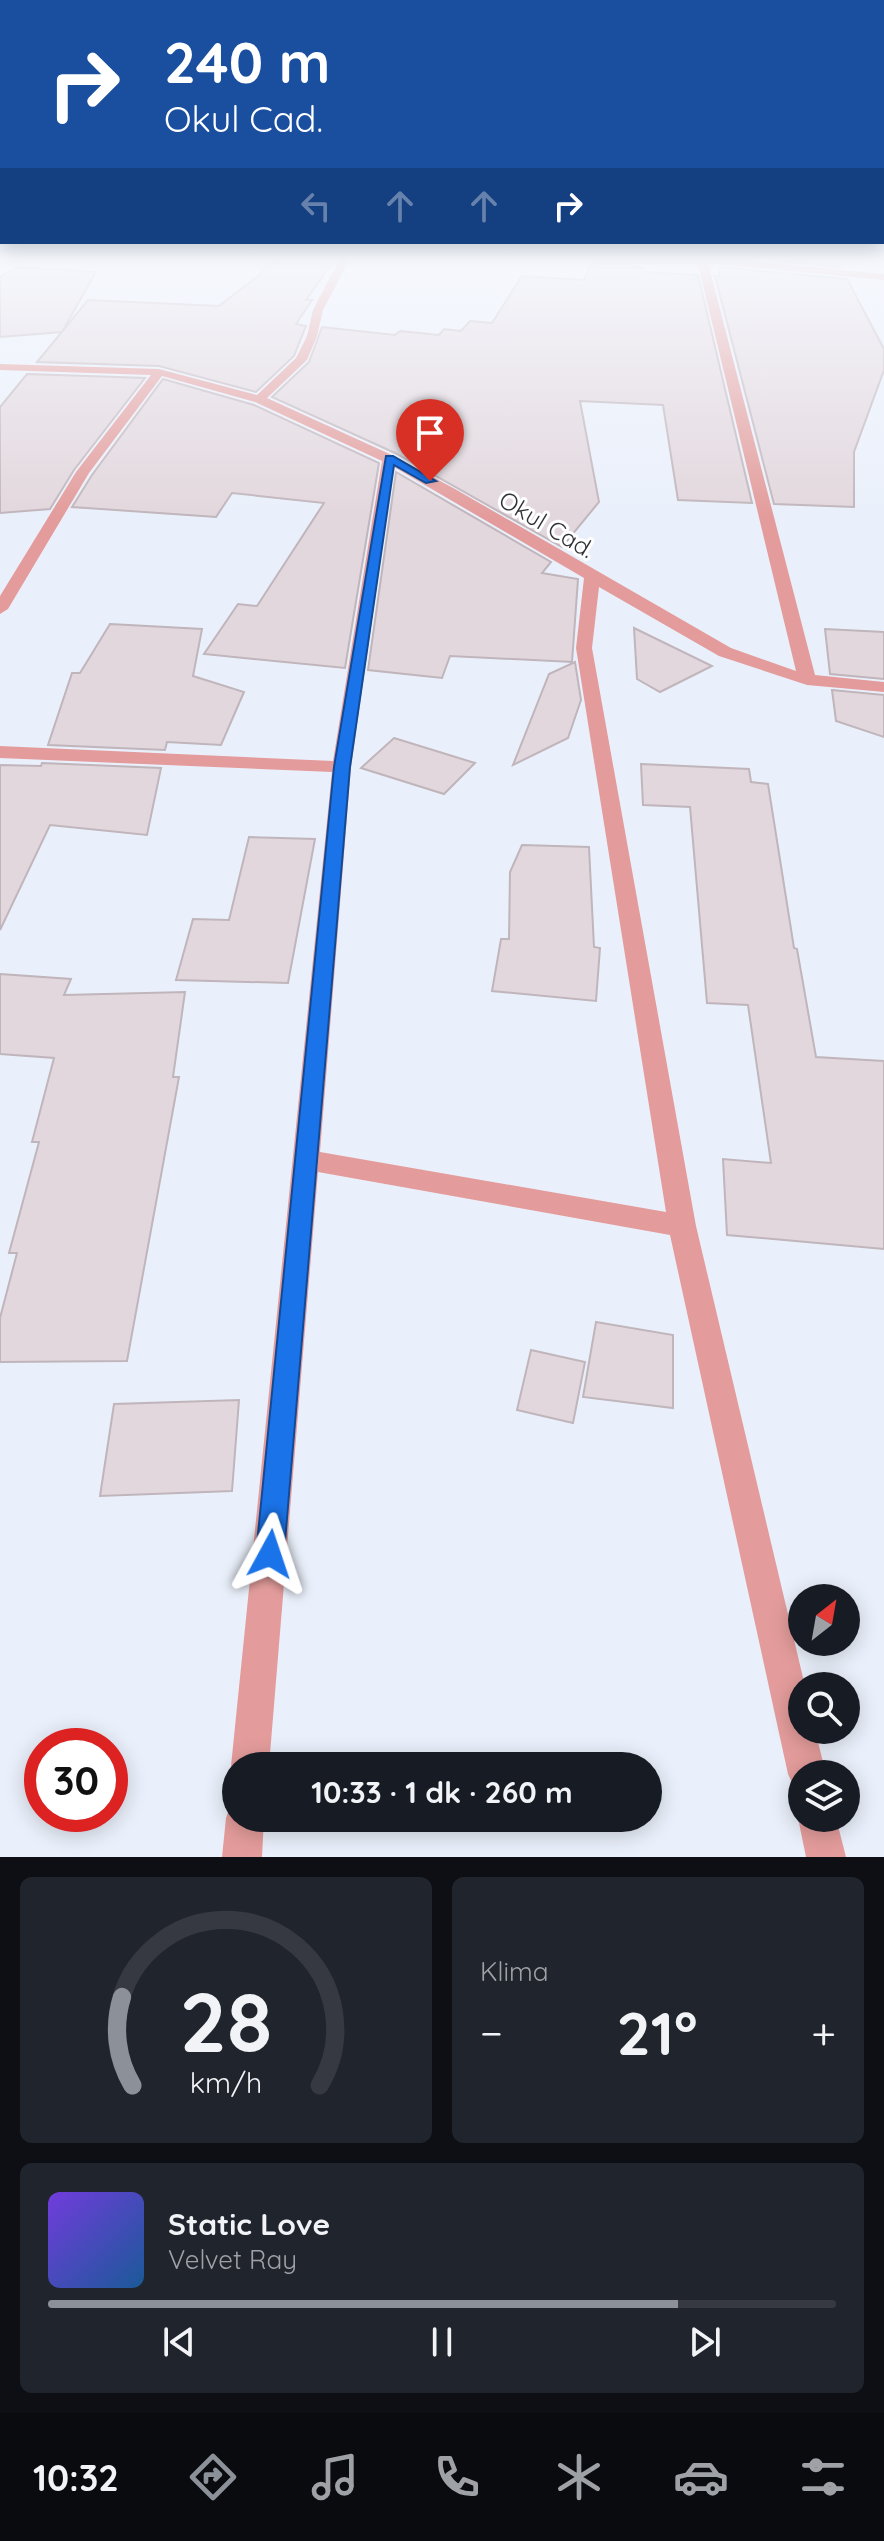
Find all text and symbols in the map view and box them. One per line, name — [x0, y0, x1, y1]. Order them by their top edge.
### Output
text: 240 m — [164, 27, 331, 97]
icon: right — [32, 32, 136, 136]
text: Okul Cad. — [164, 96, 323, 141]
icon: left — [294, 184, 338, 228]
icon: ahead — [378, 184, 422, 228]
icon: ahead — [462, 184, 506, 228]
icon: right — [546, 184, 590, 228]
pin — [396, 399, 464, 481]
icon: arrive — [408, 411, 452, 455]
street label: Okul Cad. — [494, 484, 600, 564]
position arrow — [228, 1512, 312, 1596]
north arrow — [788, 1584, 860, 1656]
map controls — [788, 1584, 860, 1832]
button: search — [788, 1672, 860, 1744]
speed limit sign: 30 — [24, 1728, 128, 1832]
button: layers — [788, 1760, 860, 1832]
text: 10:33 · 1 dk · 260 m — [311, 1773, 573, 1811]
text: Klima — [480, 1955, 549, 1988]
text: 28 — [180, 1969, 272, 2073]
text: 21° — [617, 1995, 698, 2070]
text: − — [480, 2005, 503, 2060]
text: + — [811, 2005, 836, 2060]
text: km/h — [190, 2064, 262, 2100]
text: Static Love — [168, 2205, 330, 2243]
text: Velvet Ray — [168, 2243, 297, 2276]
icon: previous — [157, 2320, 201, 2364]
icon: pause — [420, 2320, 464, 2364]
icon: next — [683, 2320, 727, 2364]
icon: directions — [185, 2449, 241, 2505]
icon: music — [307, 2449, 363, 2505]
icon: phone — [429, 2449, 485, 2505]
icon: climate — [551, 2449, 607, 2505]
icon: car — [673, 2449, 729, 2505]
icon: filters — [795, 2449, 851, 2505]
text: 10:32 — [33, 2455, 119, 2500]

